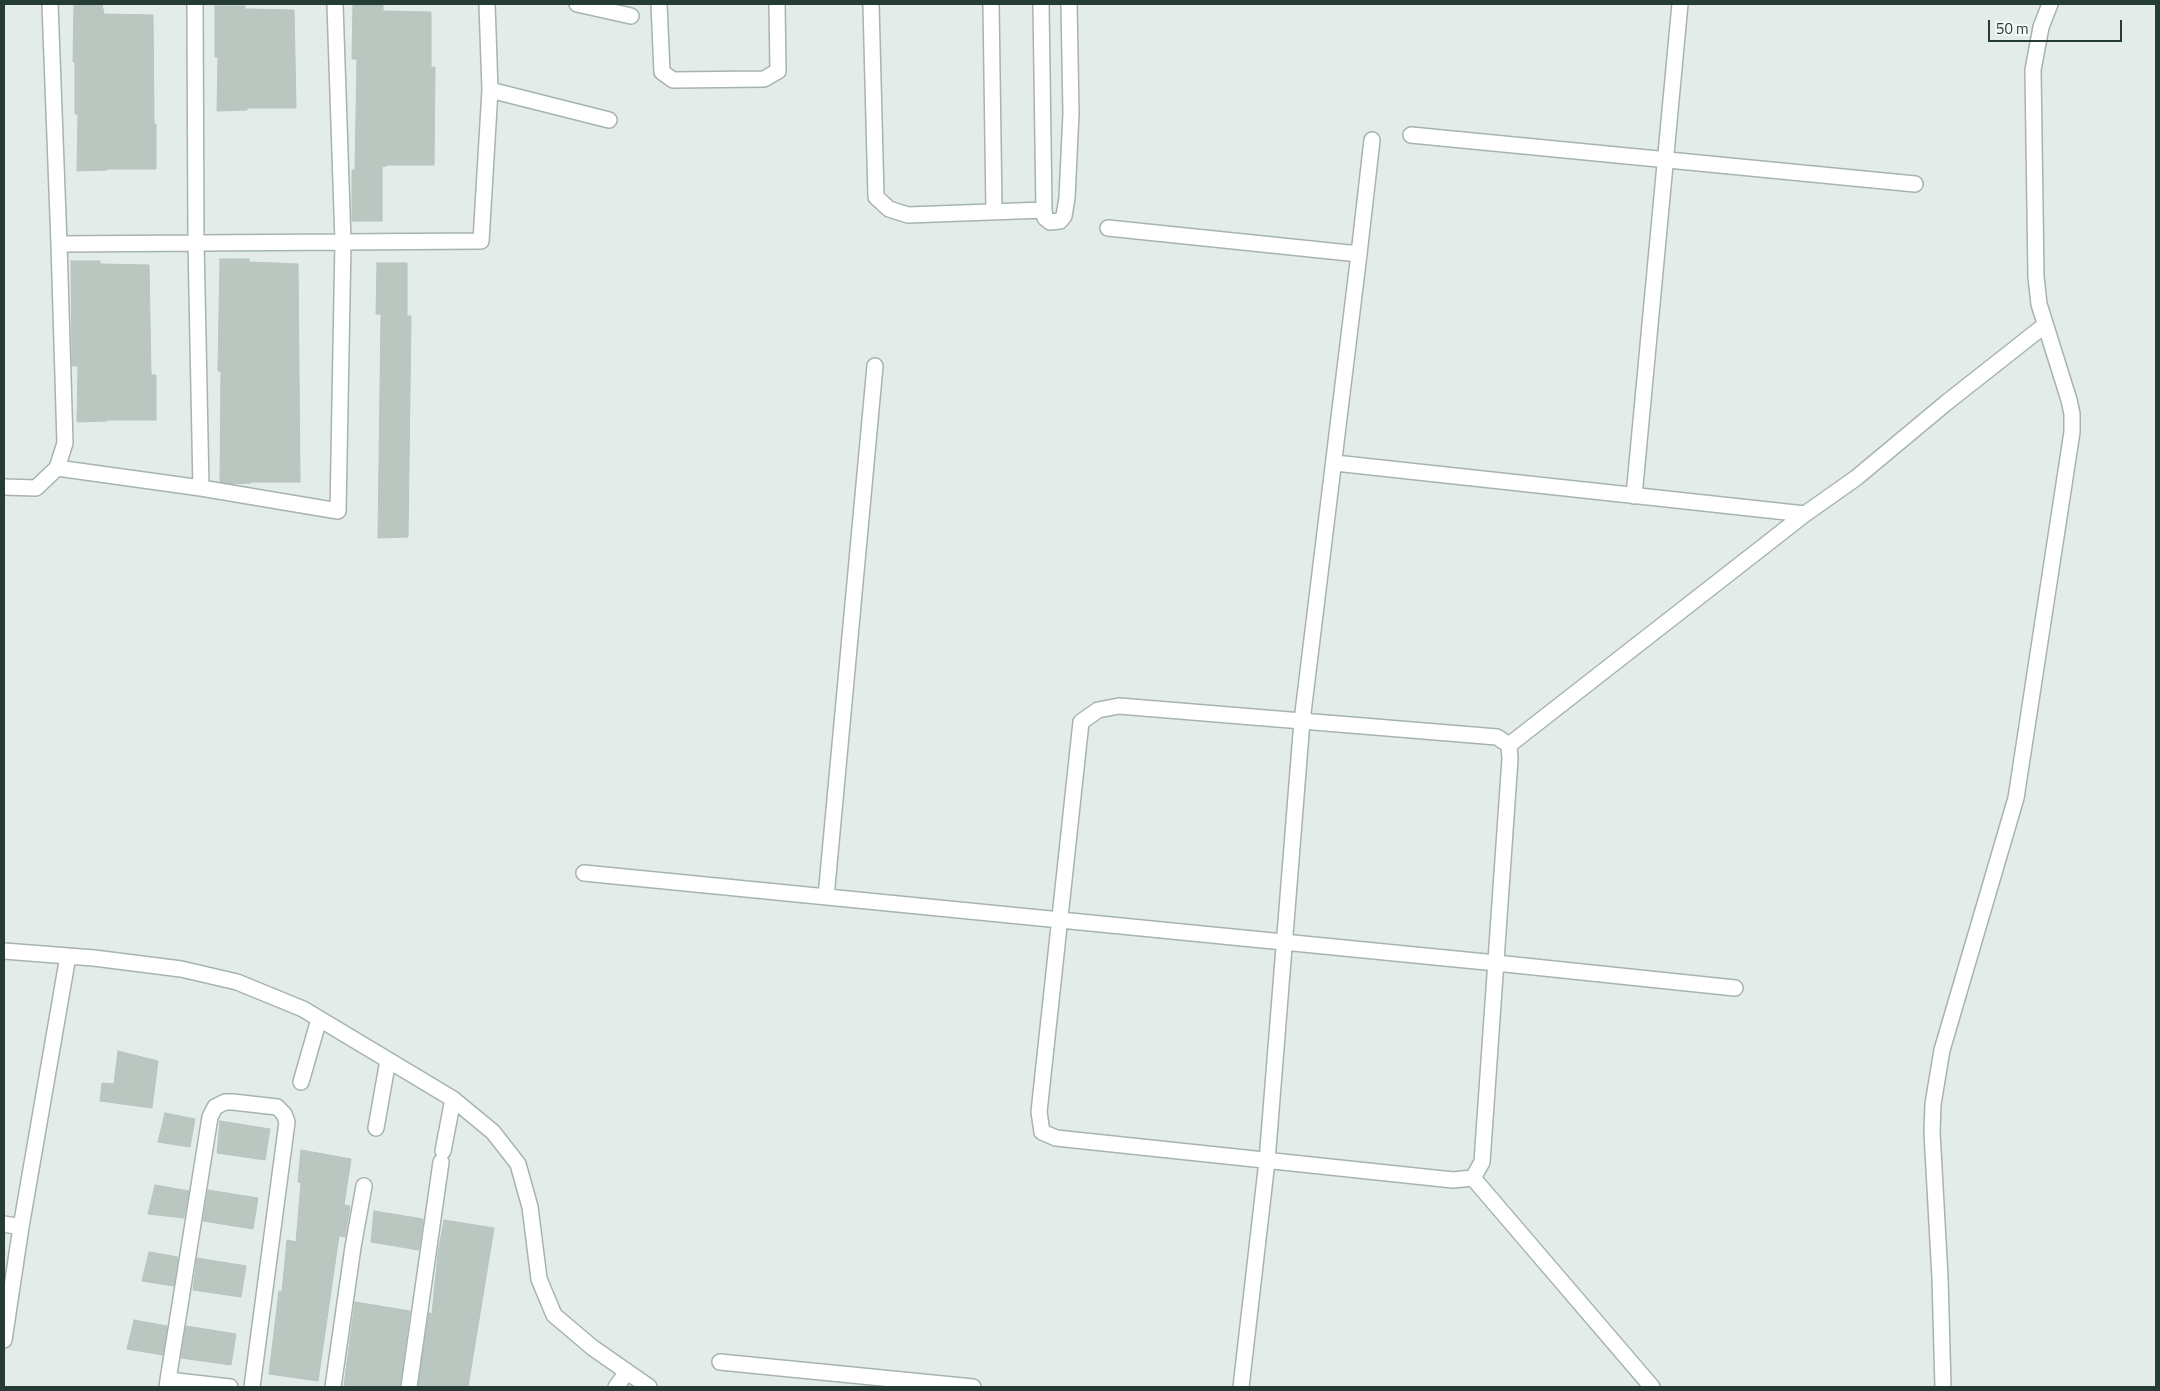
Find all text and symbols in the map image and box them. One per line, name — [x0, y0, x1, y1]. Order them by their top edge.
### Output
scale bar — [1990, 10, 2124, 42]
text: 50 m — [1996, 17, 2029, 40]

